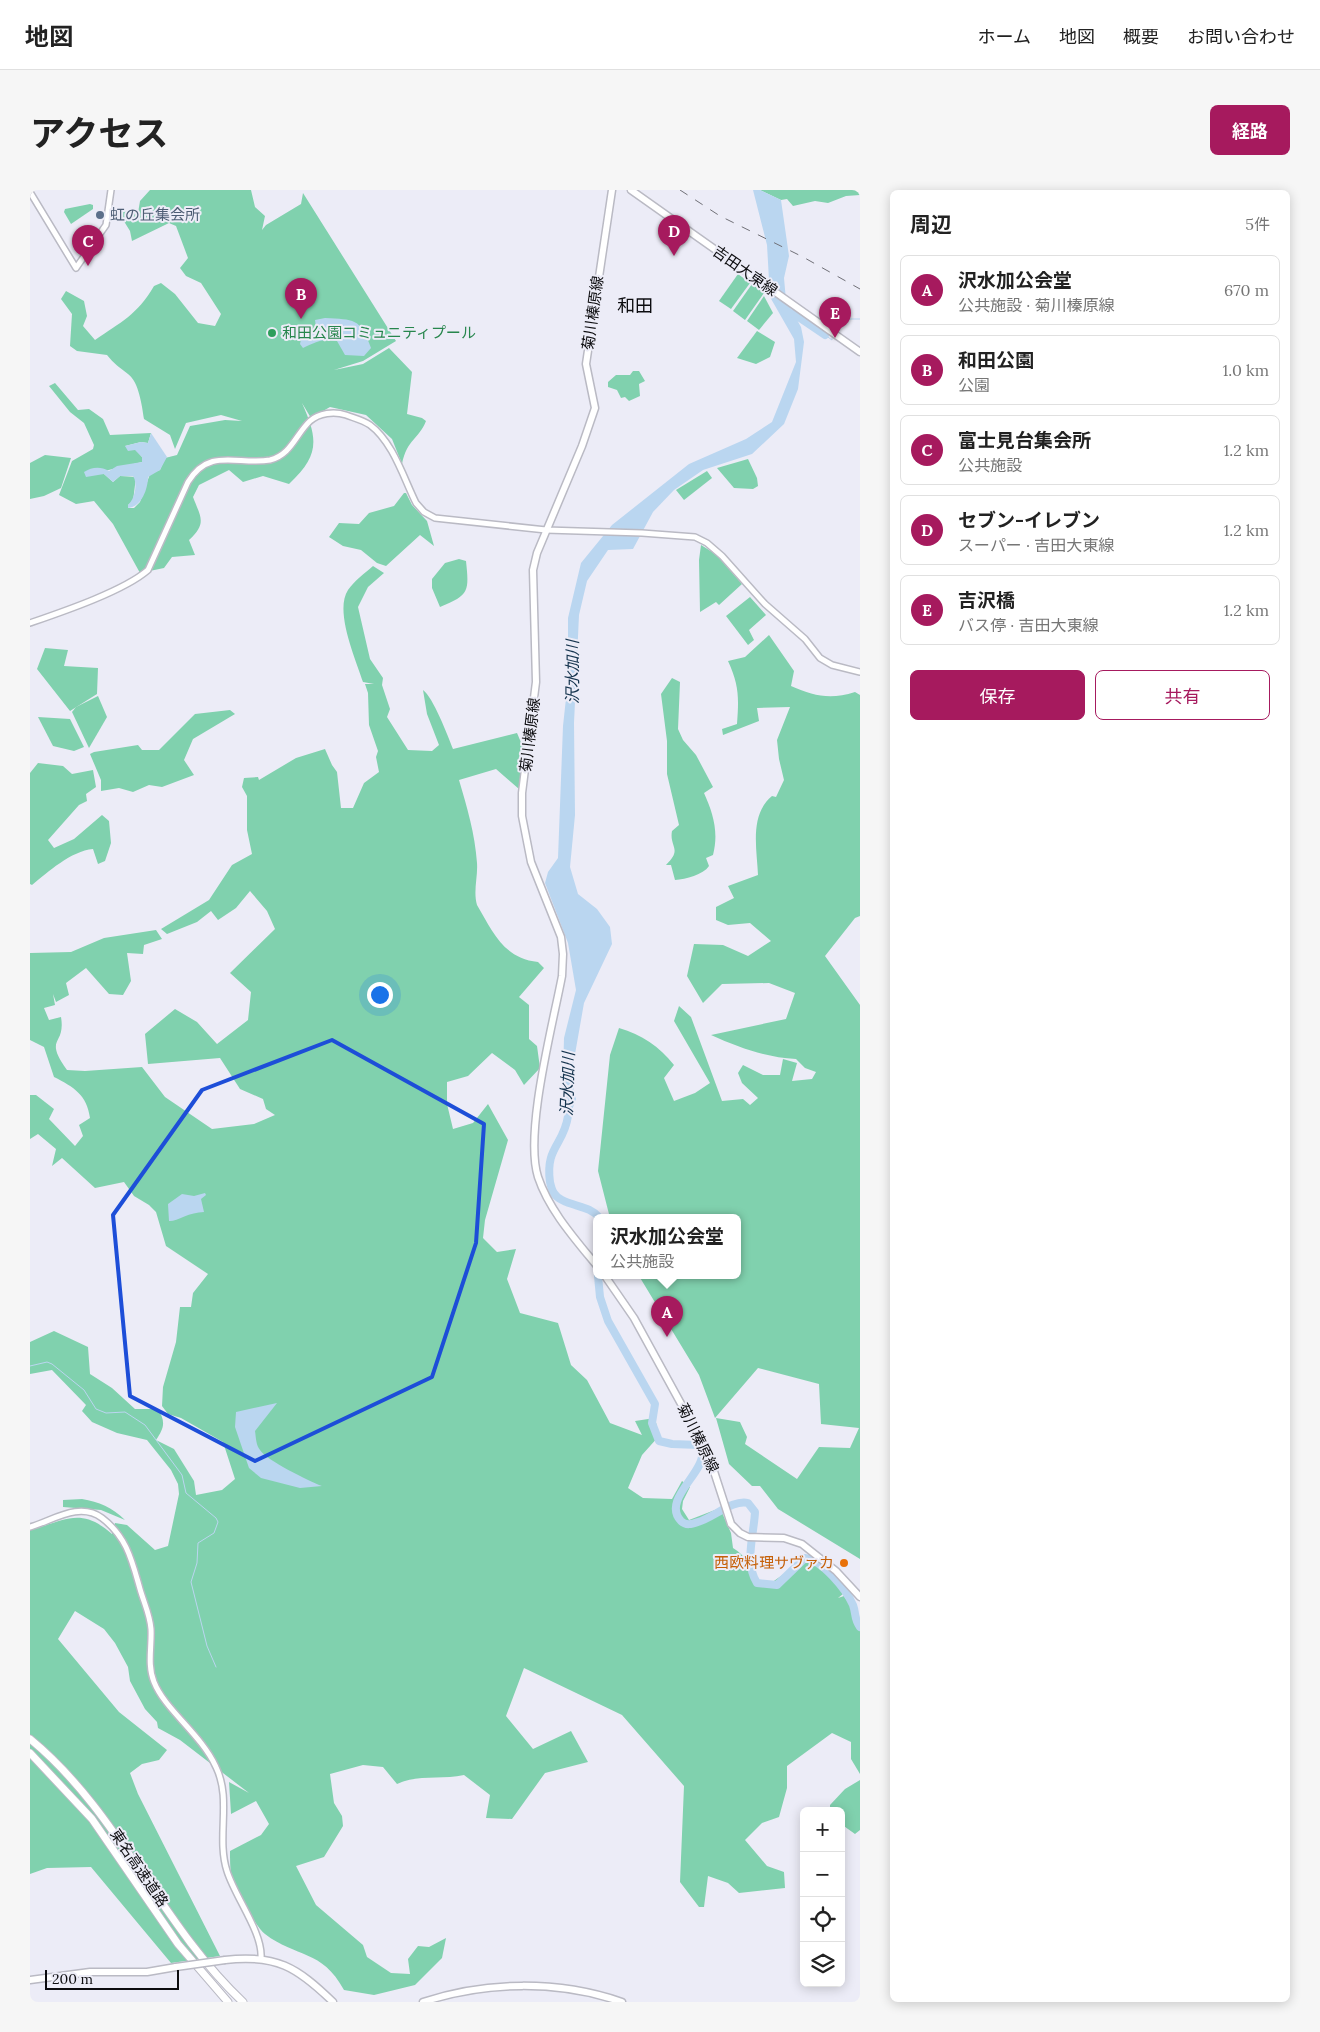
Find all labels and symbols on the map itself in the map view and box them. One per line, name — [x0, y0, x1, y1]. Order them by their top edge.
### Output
place label: 虹の丘集会所 — [110, 205, 200, 224]
marker: 虹の丘集会所 — [94, 209, 106, 221]
pin: D — [658, 215, 690, 256]
pin: C — [72, 225, 104, 266]
street label: 吉田大東線 — [709, 241, 781, 300]
street label: 菊川榛原線 — [578, 274, 607, 351]
pin: B — [285, 278, 317, 319]
district label: 和田 — [617, 294, 653, 317]
pin: E — [819, 297, 851, 338]
place label: 和田公園コミュニティプール — [282, 323, 476, 342]
marker: 和田公園コミュニティプール — [266, 327, 278, 339]
water label: 沢水加川 — [562, 638, 582, 704]
street label: 菊川榛原線 — [516, 697, 544, 773]
your location — [367, 982, 393, 1008]
water label: 沢水加川 — [556, 1050, 578, 1116]
pin: A — [651, 1296, 683, 1337]
street label: 菊川榛原線 — [673, 1400, 723, 1476]
place label: 西欧料理サヴァカ — [714, 1553, 834, 1572]
marker: 西欧料理サヴァカ — [838, 1557, 850, 1569]
street label: 東名高速道路 — [106, 1825, 172, 1910]
scale bar — [45, 1967, 179, 1990]

